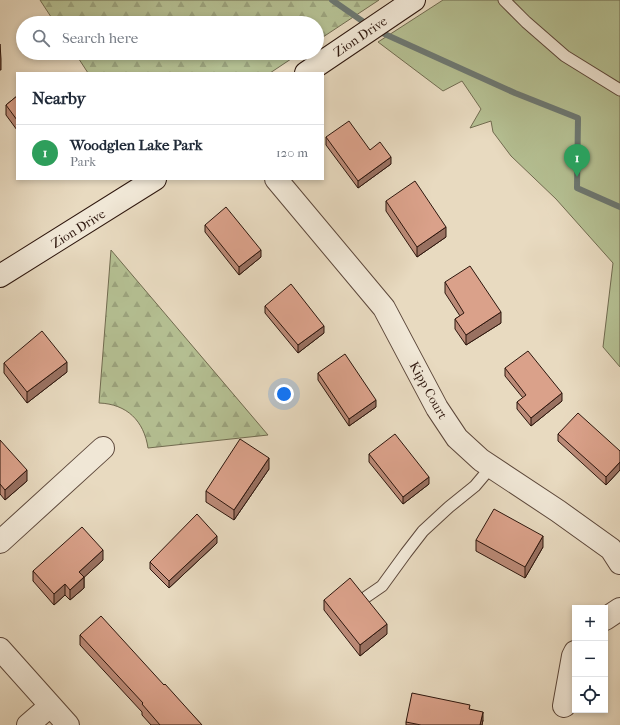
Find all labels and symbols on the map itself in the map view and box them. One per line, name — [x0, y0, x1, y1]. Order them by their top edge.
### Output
street label: Zion Drive — [331, 13, 390, 60]
pin: 1 — [564, 144, 590, 177]
street label: Zion Drive — [48, 206, 109, 251]
street label: Kipp Court — [407, 359, 451, 422]
your location — [274, 384, 294, 404]

